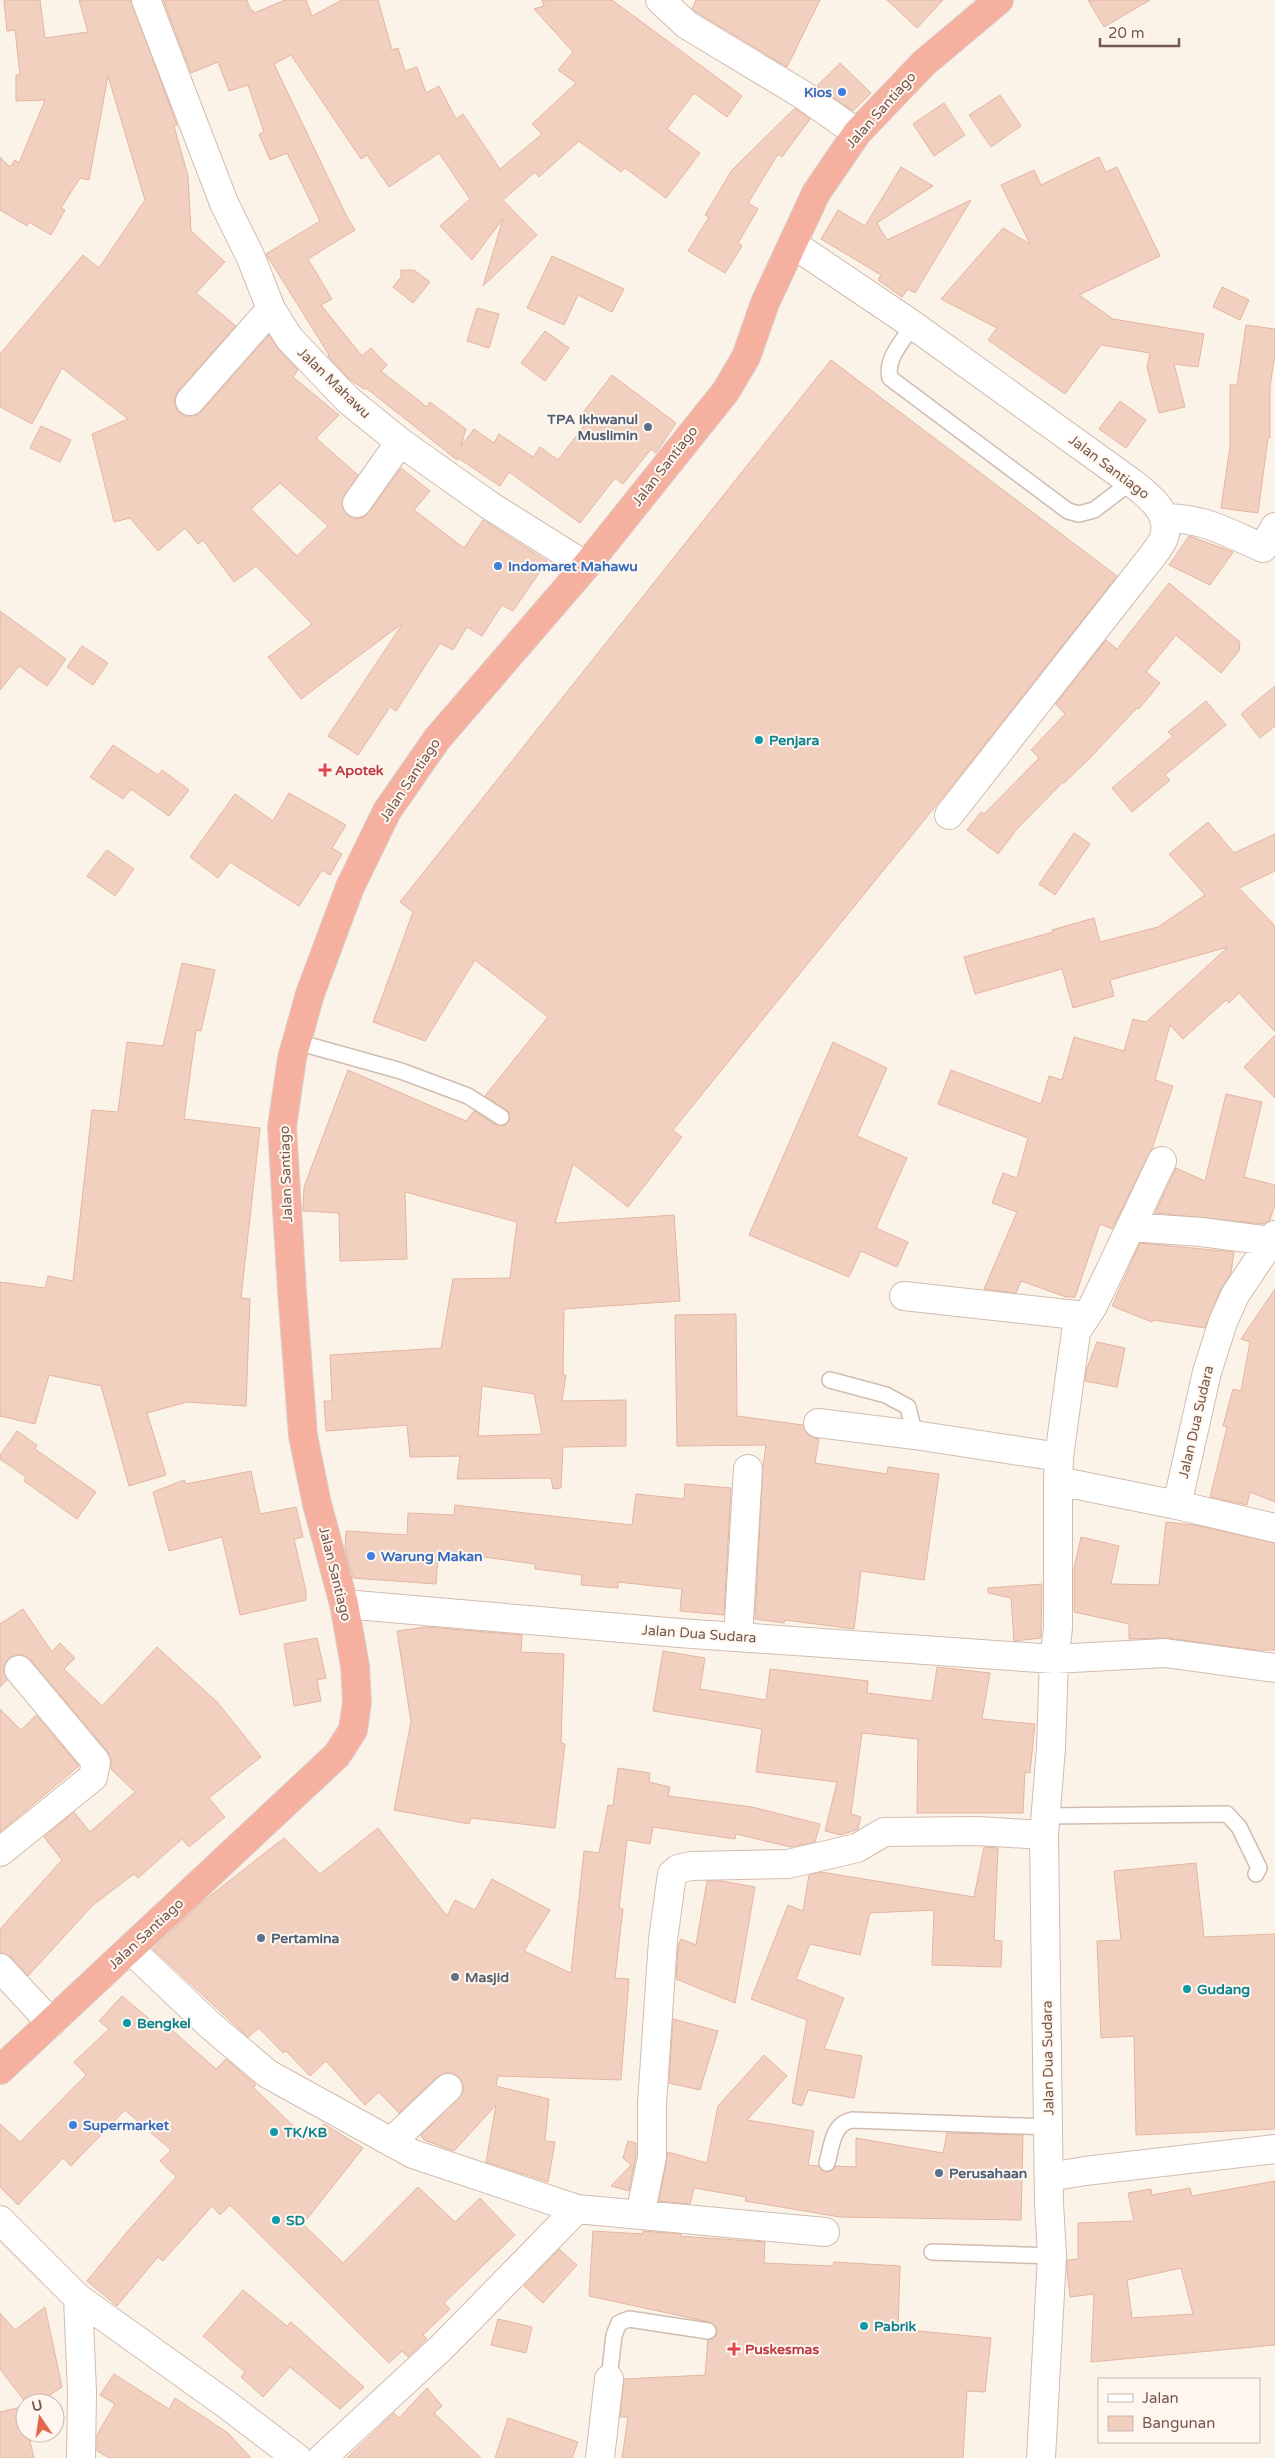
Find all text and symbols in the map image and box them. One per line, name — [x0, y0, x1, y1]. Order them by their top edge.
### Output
scale bar — [1100, 15, 1179, 47]
text: 20 m — [1108, 24, 1145, 42]
street label: Jalan Santiago — [842, 68, 920, 152]
place label: Kios — [804, 84, 832, 101]
marker: Kios — [836, 86, 848, 98]
street label: Jalan Mahawu — [294, 344, 374, 422]
place label: TPA Ikhwanul Muslimin — [546, 411, 638, 444]
marker: TPA Ikhwanul Muslimin — [642, 421, 654, 433]
street label: Jalan Santiago — [629, 423, 701, 509]
street label: Jalan Santiago — [1065, 431, 1153, 503]
place label: Indomaret Mahawu — [508, 558, 638, 575]
marker: Indomaret Mahawu — [492, 560, 504, 572]
place label: Penjara — [769, 732, 819, 749]
marker: Penjara — [753, 734, 765, 746]
street label: Jalan Santiago — [376, 735, 444, 825]
place label: Apotek — [335, 762, 384, 779]
marker: Apotek — [319, 764, 331, 776]
street label: Jalan Santiago — [276, 1125, 296, 1223]
street label: Jalan Dua Sudara — [1175, 1364, 1217, 1480]
street label: Jalan Santiago — [315, 1525, 355, 1623]
place label: Warung Makan — [381, 1548, 483, 1565]
marker: Warung Makan — [365, 1550, 377, 1562]
street label: Jalan Dua Sudara — [641, 1621, 757, 1647]
street label: Jalan Santiago — [105, 1895, 187, 1973]
place label: Pertamina — [271, 1930, 340, 1947]
marker: Pertamina — [255, 1932, 267, 1944]
place label: Masjid — [465, 1969, 509, 1986]
marker: Masjid — [449, 1971, 461, 1983]
place label: Gudang — [1197, 1981, 1250, 1998]
marker: Gudang — [1181, 1983, 1193, 1995]
street label: Jalan Dua Sudara — [1038, 2000, 1058, 2116]
place label: Bengkel — [137, 2015, 191, 2032]
marker: Bengkel — [121, 2017, 133, 2029]
place label: Supermarket — [83, 2117, 170, 2134]
marker: Supermarket — [67, 2119, 79, 2131]
place label: TK/KB — [283, 2124, 327, 2141]
marker: TK/KB — [268, 2126, 280, 2138]
place label: Perusahaan — [949, 2165, 1027, 2182]
marker: Perusahaan — [933, 2167, 945, 2179]
place label: SD — [286, 2212, 306, 2229]
marker: SD — [270, 2214, 282, 2226]
place label: Pabrik — [874, 2318, 917, 2335]
marker: Pabrik — [858, 2320, 870, 2332]
place label: Puskesmas — [745, 2341, 819, 2358]
marker: Puskesmas — [727, 2342, 741, 2356]
legend — [1098, 2378, 1260, 2443]
text: Jalan — [1142, 2389, 1179, 2407]
north arrow — [15, 2393, 65, 2443]
text: U — [30, 2396, 44, 2415]
text: Bangunan — [1142, 2414, 1215, 2432]

